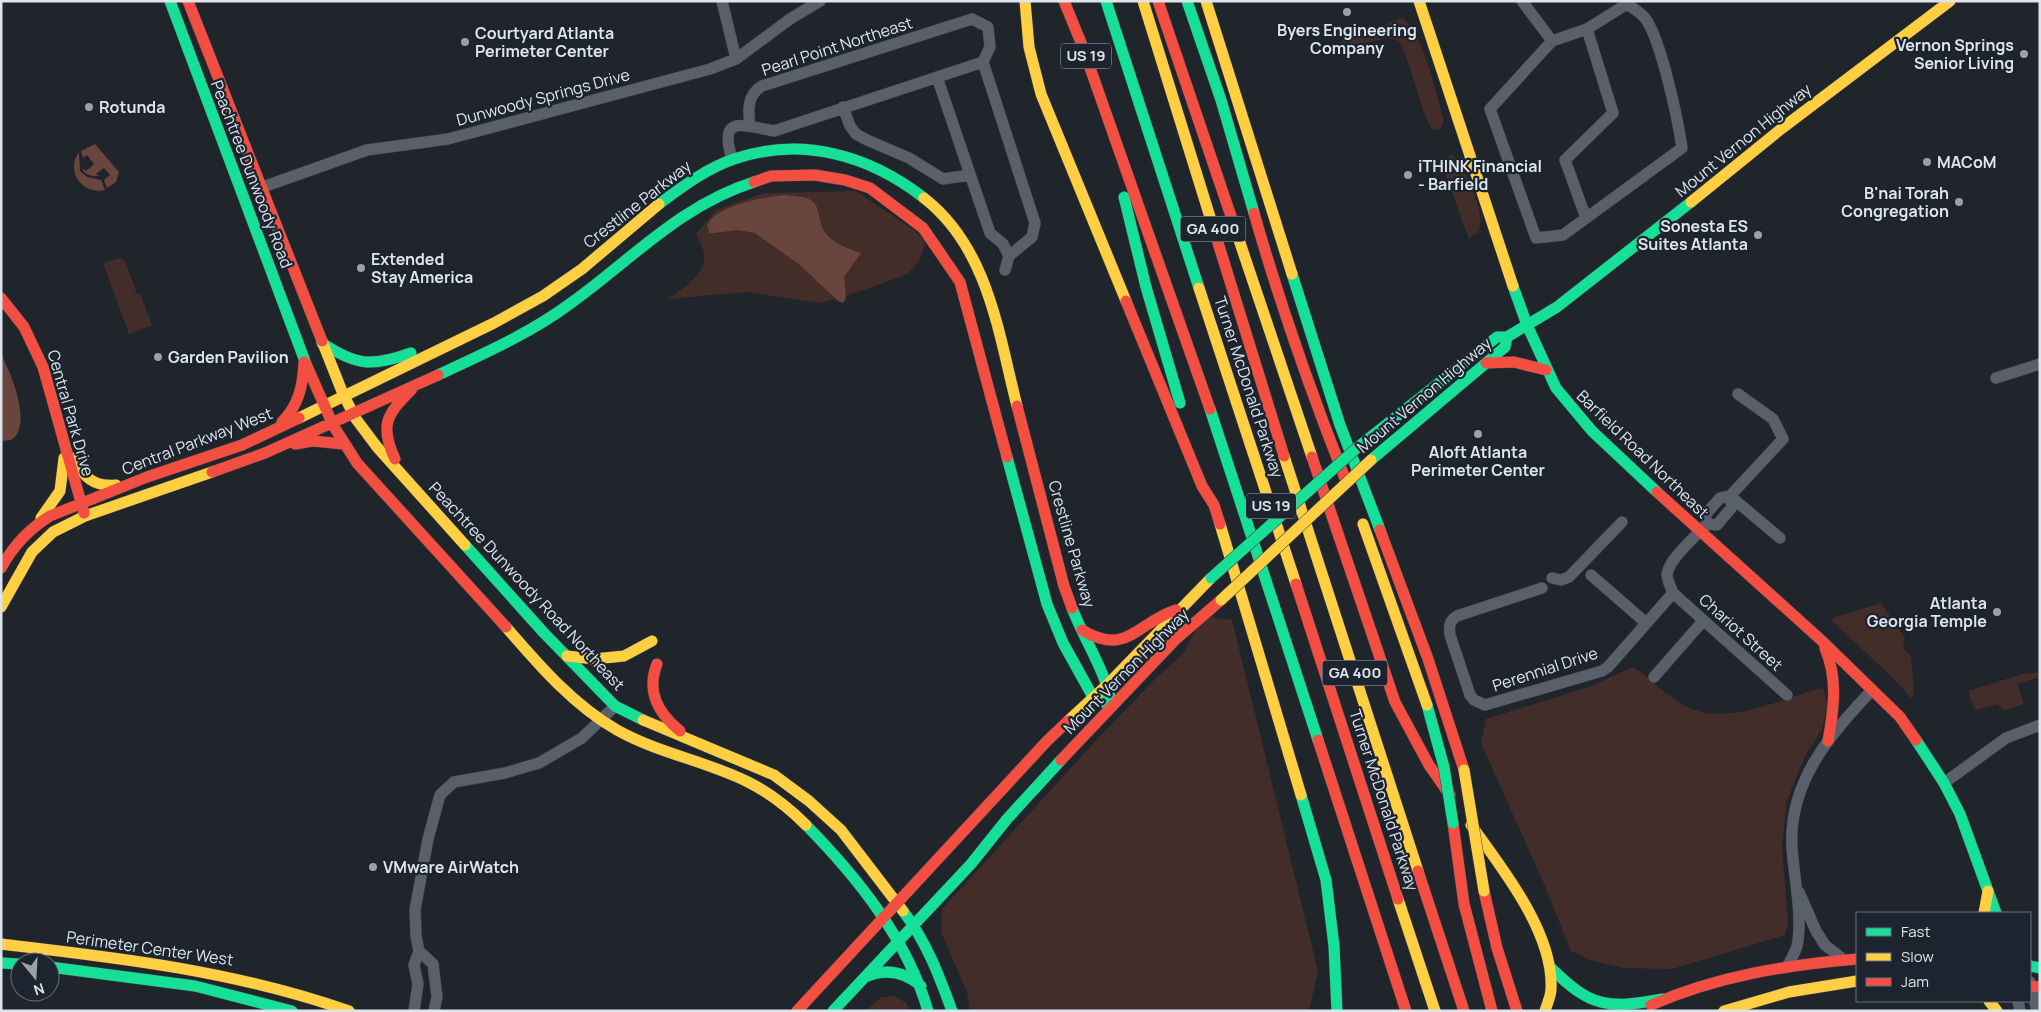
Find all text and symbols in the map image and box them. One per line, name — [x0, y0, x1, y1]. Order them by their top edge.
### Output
marker: Byers Engineering Company — [1341, 6, 1353, 18]
street label: Pearl Point Northeast — [759, 11, 915, 81]
place label: Byers Engineering Company — [1277, 19, 1417, 59]
place label: Courtyard Atlanta Perimeter Center — [475, 22, 614, 62]
place label: Vernon Springs Senior Living — [1896, 34, 2014, 74]
marker: Courtyard Atlanta Perimeter Center — [459, 36, 471, 48]
road number: US 19 — [1061, 44, 1111, 68]
marker: Vernon Springs Senior Living — [2018, 48, 2030, 60]
street label: Dunwoody Springs Drive — [454, 63, 632, 131]
street label: Peachtree Dunwoody Road — [206, 77, 298, 271]
street label: Mount Vernon Highway — [1670, 78, 1816, 202]
place label: Rotunda — [99, 96, 165, 118]
marker: Rotunda — [83, 101, 95, 113]
place label: MACoM — [1937, 151, 1996, 173]
street label: Crestline Parkway — [579, 155, 696, 253]
place label: iTHINK Financial - Barfield — [1418, 155, 1542, 195]
marker: MACoM — [1921, 156, 1933, 168]
marker: iTHINK Financial - Barfield — [1402, 169, 1414, 181]
place label: B'nai Torah Congregation — [1841, 182, 1949, 222]
marker: B'nai Torah Congregation — [1953, 196, 1965, 208]
place label: Sonesta ES Suites Atlanta — [1638, 215, 1748, 255]
road number: GA 400 — [1180, 216, 1246, 242]
marker: Sonesta ES Suites Atlanta — [1752, 229, 1764, 241]
place label: Extended Stay America — [371, 248, 473, 288]
marker: Extended Stay America — [355, 262, 367, 274]
street label: Turner McDonald Parkway — [1209, 293, 1289, 481]
street label: Mount Vernon Highway — [1352, 332, 1496, 458]
place label: Garden Pavilion — [168, 346, 289, 368]
street label: Central Park Drive — [42, 347, 100, 479]
marker: Garden Pavilion — [152, 351, 164, 363]
street label: Barfield Road Northeast — [1572, 385, 1714, 523]
street label: Central Parkway West — [119, 402, 275, 480]
marker: Aloft Atlanta Perimeter Center — [1472, 428, 1484, 440]
place label: Aloft Atlanta Perimeter Center — [1411, 441, 1545, 481]
street label: Peachtree Dunwoody Road Northeast — [424, 477, 630, 695]
street label: Crestline Parkway — [1043, 478, 1101, 611]
road number: US 19 — [1246, 494, 1296, 518]
street label: Chariot Street — [1694, 589, 1788, 675]
place label: Atlanta Georgia Temple — [1867, 592, 1987, 632]
street label: Mount Vernon Highway — [1058, 603, 1194, 739]
marker: Atlanta Georgia Temple — [1991, 606, 2003, 618]
street label: Perennial Drive — [1489, 642, 1601, 696]
road number: GA 400 — [1322, 660, 1388, 686]
street label: Turner McDonald Parkway — [1344, 706, 1424, 894]
place label: VMware AirWatch — [383, 856, 519, 878]
marker: VMware AirWatch — [367, 861, 379, 873]
legend — [1856, 912, 2031, 1002]
text: Fast — [1901, 921, 1930, 942]
street label: Perimeter Center West — [65, 925, 235, 971]
text: Slow — [1901, 946, 1934, 967]
north arrow — [10, 952, 60, 1002]
text: Jam — [1901, 971, 1929, 992]
text: N — [31, 979, 47, 1000]

